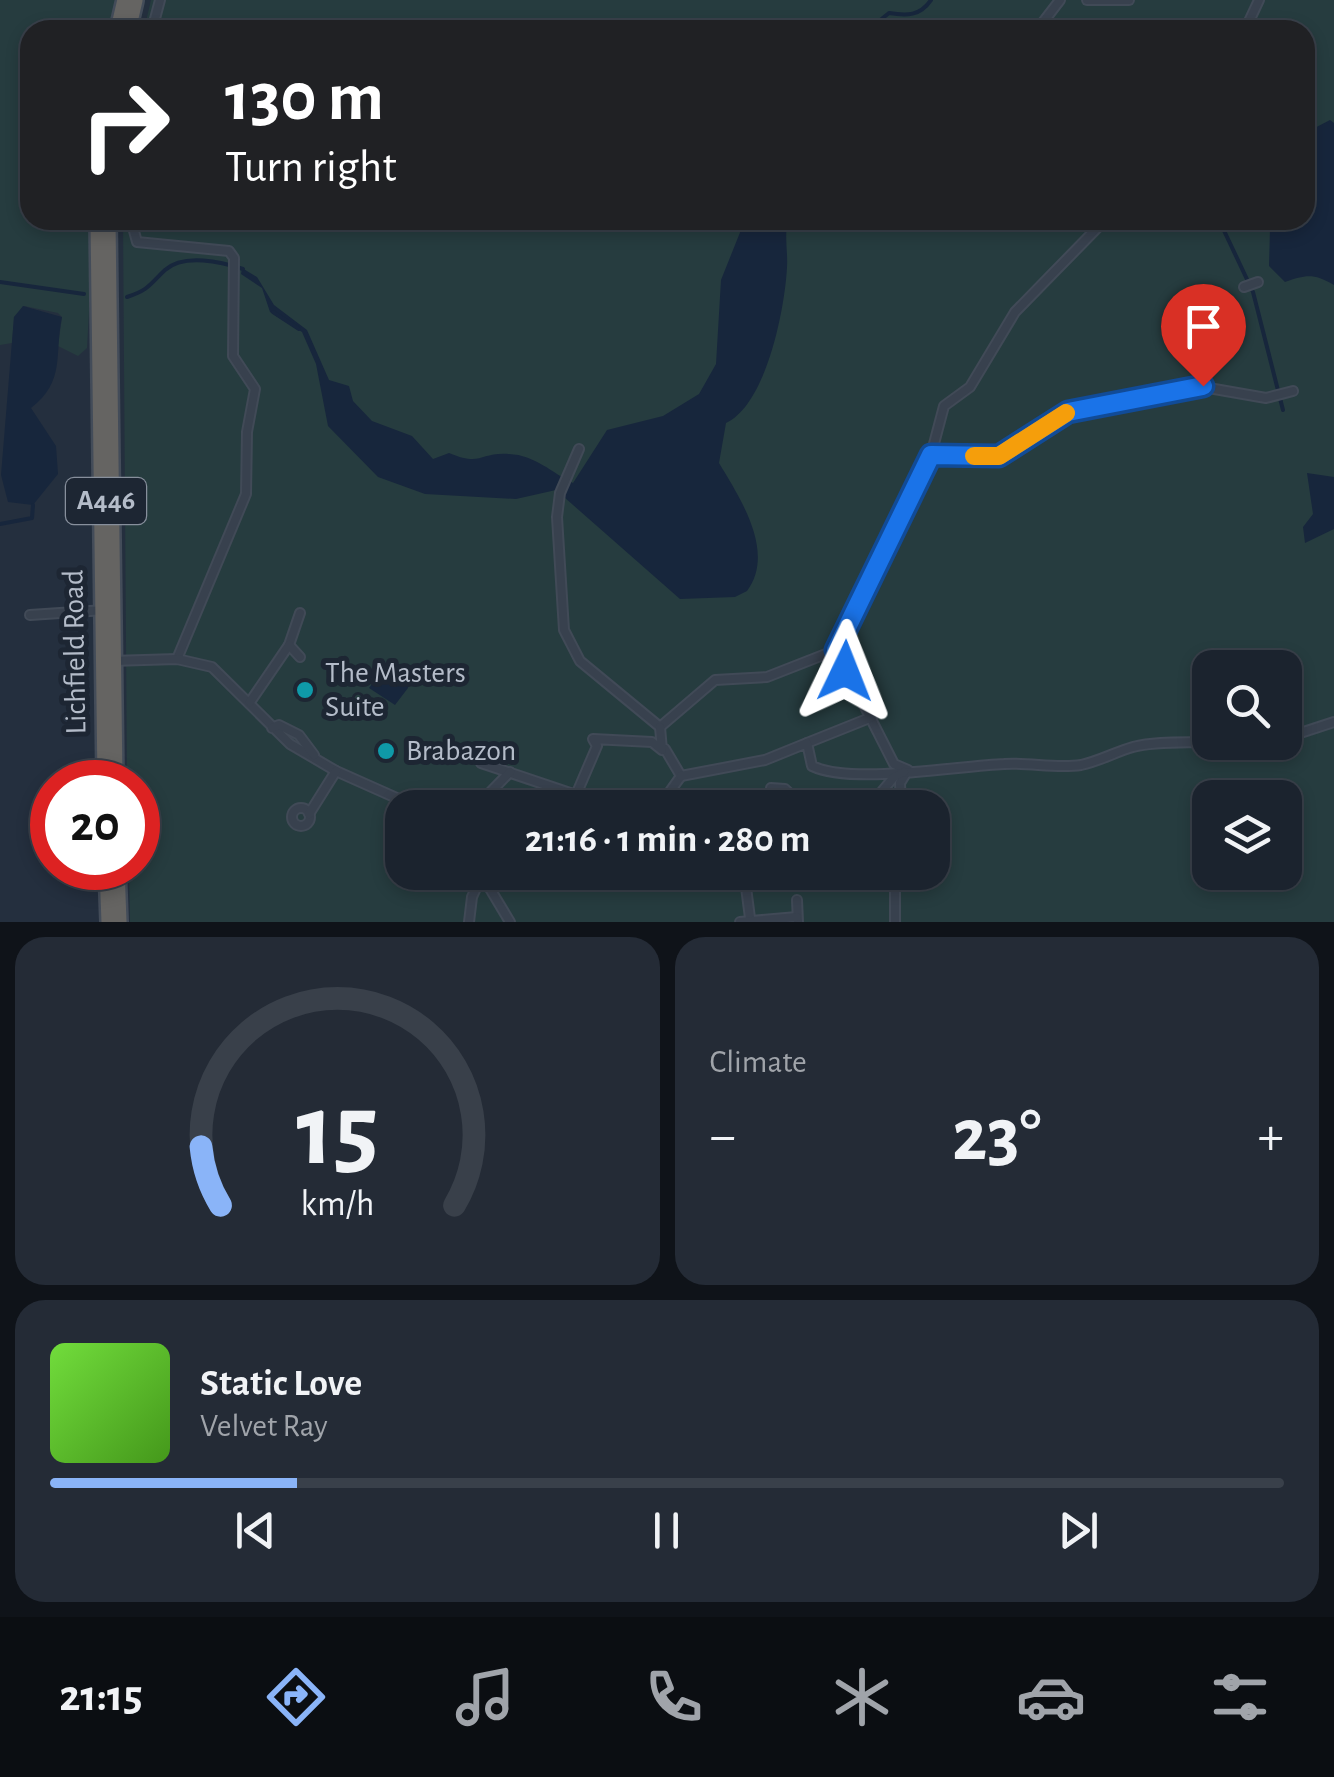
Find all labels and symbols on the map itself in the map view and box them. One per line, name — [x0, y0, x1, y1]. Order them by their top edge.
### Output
pin — [1161, 284, 1246, 387]
road number: A446 — [66, 478, 146, 524]
street label: Lichfield Road — [59, 569, 91, 735]
position arrow — [793, 619, 897, 723]
place label: The Masters Suite — [325, 658, 466, 722]
marker: The Masters Suite — [294, 679, 316, 701]
place label: Brabazon — [406, 736, 516, 766]
marker: Brabazon — [375, 740, 397, 762]
speed limit sign: 20 — [30, 760, 160, 890]

